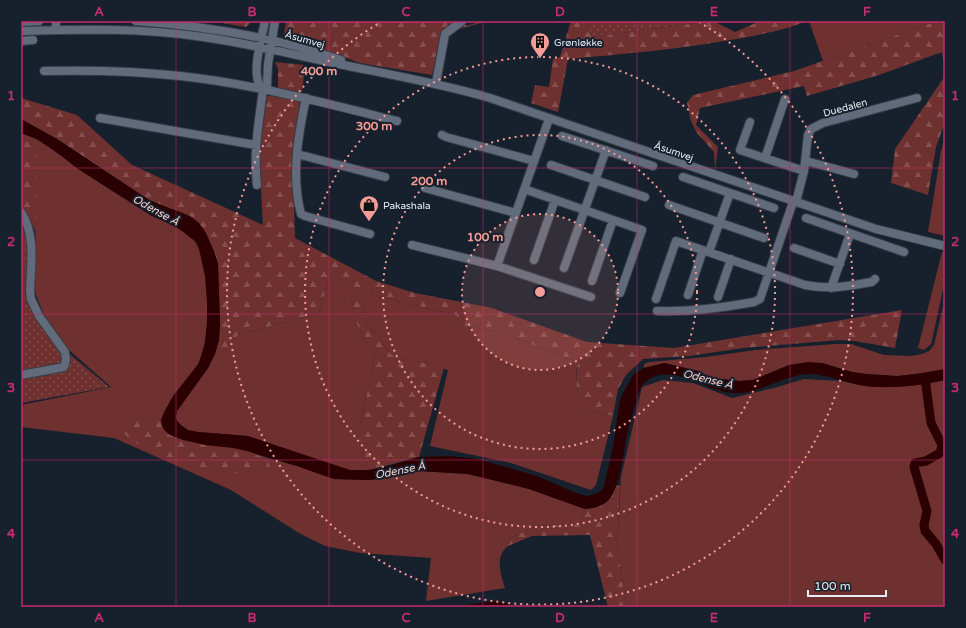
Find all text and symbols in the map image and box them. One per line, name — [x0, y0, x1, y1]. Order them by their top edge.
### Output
text: A — [94, 4, 104, 20]
text: B — [247, 4, 257, 20]
text: C — [401, 4, 411, 20]
text: D — [555, 4, 565, 20]
text: E — [710, 4, 718, 20]
text: F — [863, 4, 871, 20]
street label: Åsumvej — [283, 29, 326, 51]
building icon: Grønløkke — [529, 31, 551, 59]
place label: Grønløkke — [554, 37, 603, 49]
text: 400 m — [301, 64, 337, 78]
text: 1 — [7, 88, 15, 104]
text: 1 — [951, 88, 959, 104]
street label: Duedalen — [822, 96, 869, 120]
text: 300 m — [356, 119, 392, 133]
street label: Åsumvej — [652, 140, 695, 164]
text: 200 m — [411, 174, 447, 188]
water label: Odense Å — [130, 191, 182, 229]
shop icon: Pakashala — [358, 194, 380, 222]
place label: Pakashala — [383, 200, 431, 212]
text: 100 m — [467, 230, 503, 244]
text: 2 — [7, 234, 15, 250]
text: 2 — [951, 234, 959, 250]
centre of rings — [533, 285, 547, 299]
water label: Odense Å — [681, 366, 735, 392]
text: 3 — [7, 380, 15, 396]
text: 3 — [951, 380, 959, 396]
water label: Odense Å — [374, 458, 426, 482]
text: 4 — [7, 526, 16, 542]
text: 4 — [951, 526, 960, 542]
scale bar — [808, 572, 886, 598]
text: 100 m — [814, 579, 851, 593]
text: A — [94, 610, 104, 626]
text: B — [247, 610, 257, 626]
text: C — [401, 610, 411, 626]
text: D — [555, 610, 565, 626]
text: E — [710, 610, 718, 626]
text: F — [863, 610, 871, 626]

